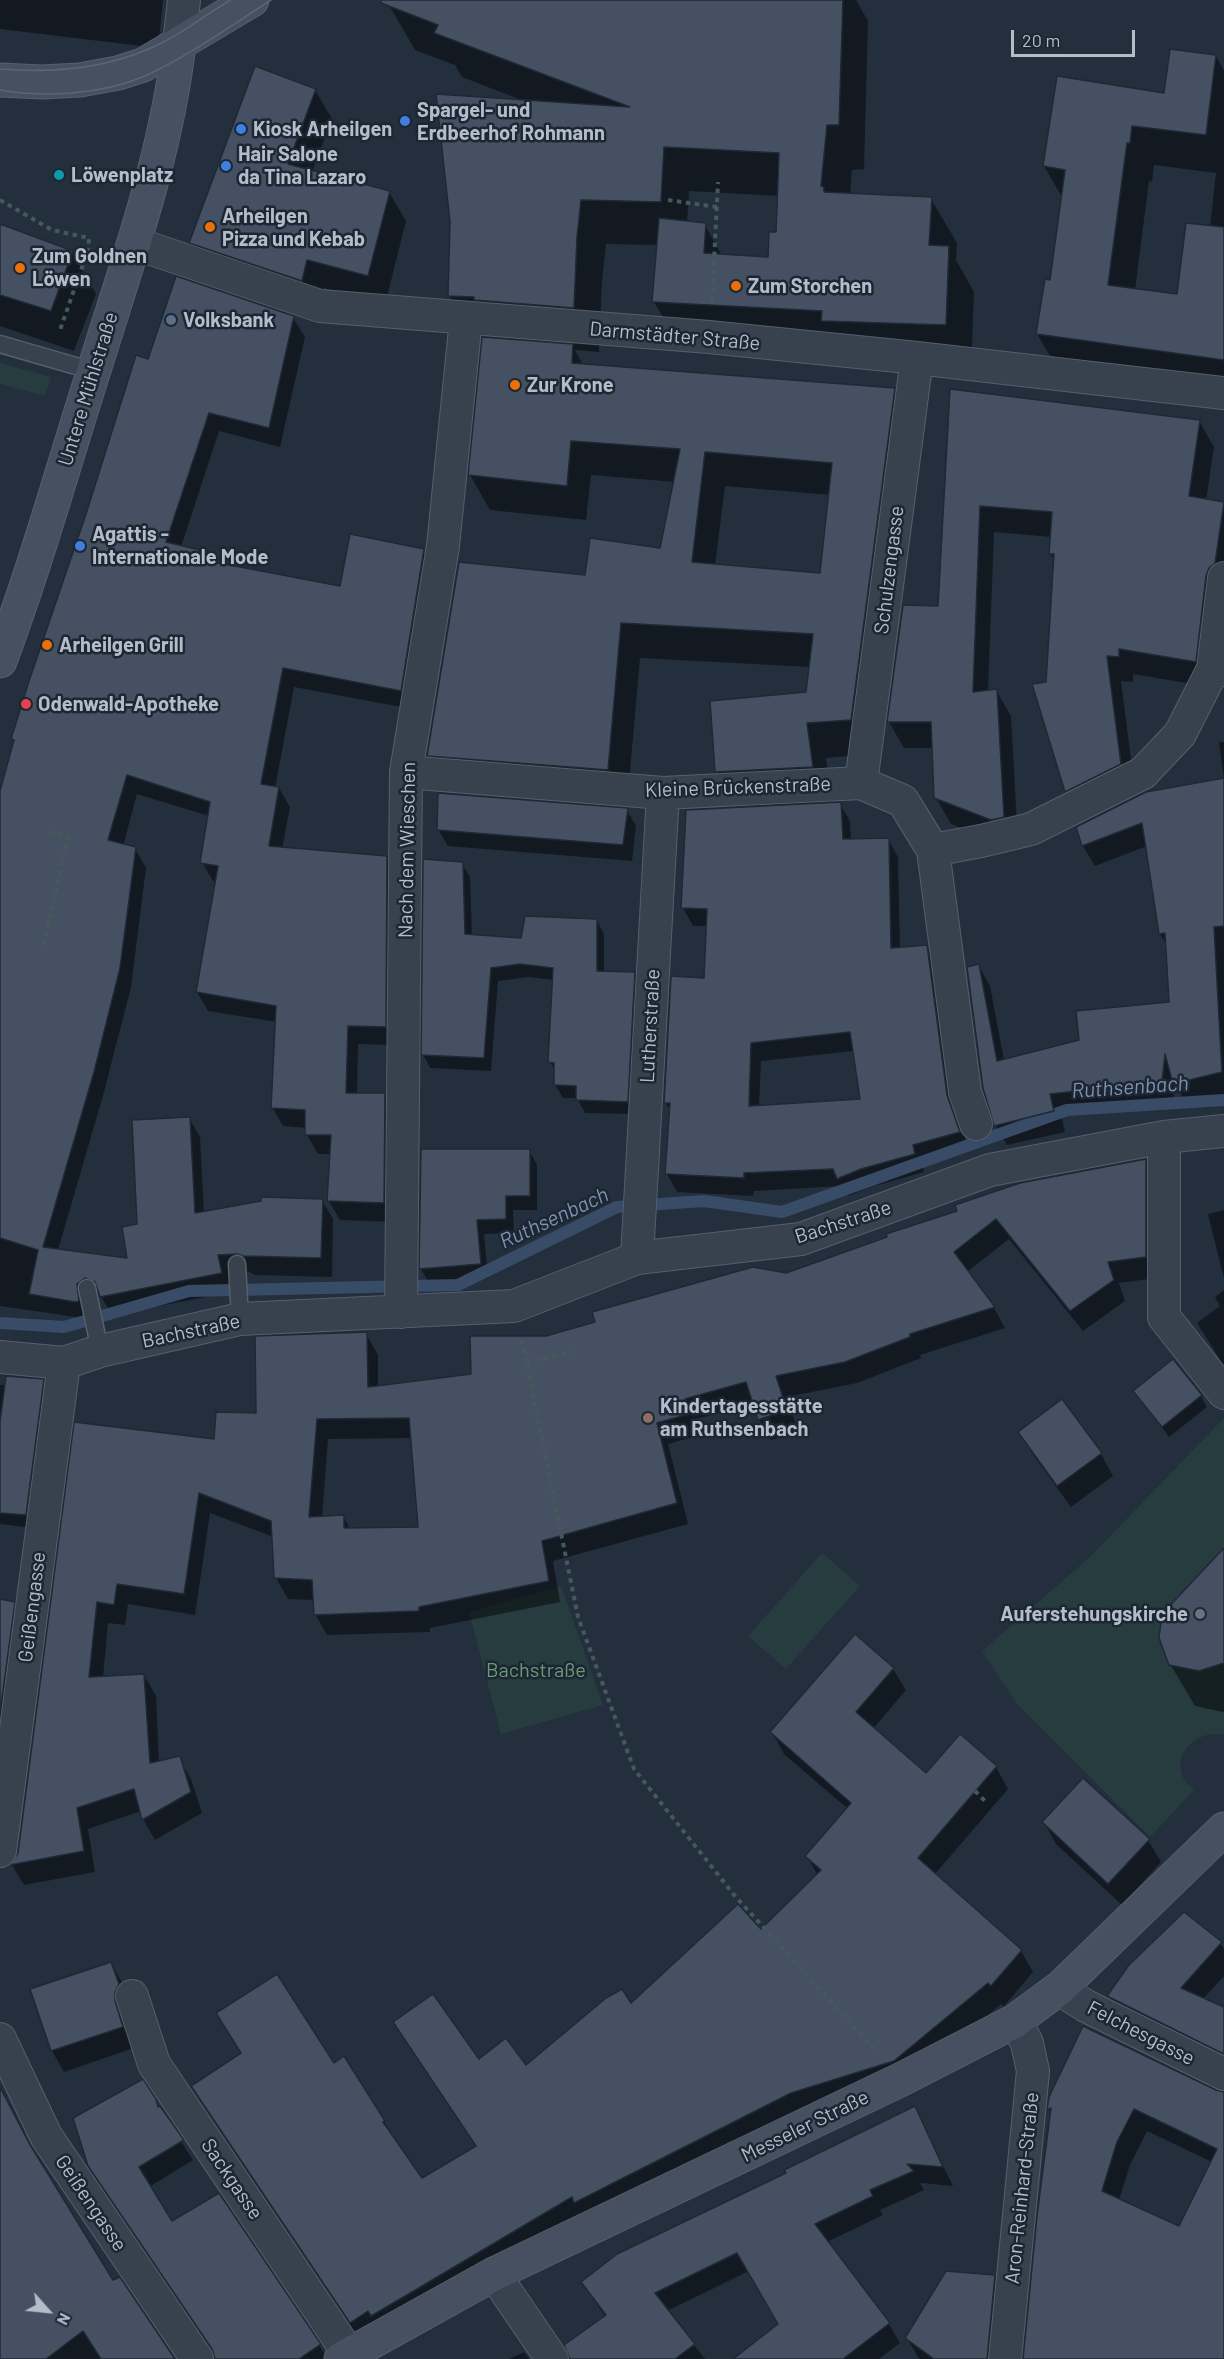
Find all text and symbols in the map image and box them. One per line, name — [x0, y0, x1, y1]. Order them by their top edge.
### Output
scale bar — [1014, 18, 1138, 56]
text: 20 m — [1022, 29, 1060, 51]
place label: Spargel- und Erdbeerhof Rohmann — [417, 98, 605, 145]
marker: Spargel- und Erdbeerhof Rohmann — [398, 114, 412, 128]
place label: Kiosk Arheilgen — [253, 117, 392, 141]
marker: Kiosk Arheilgen — [234, 122, 248, 136]
place label: Hair Salone da Tina Lazaro — [238, 142, 366, 189]
marker: Hair Salone da Tina Lazaro — [219, 159, 233, 173]
place label: Löwenplatz — [71, 163, 173, 187]
marker: Löwenplatz — [52, 168, 66, 182]
place label: Arheilgen Pizza und Kebab — [222, 204, 365, 251]
marker: Arheilgen Pizza und Kebab — [203, 220, 217, 234]
place label: Zum Goldnen Löwen — [32, 244, 147, 291]
marker: Zum Goldnen Löwen — [13, 261, 27, 275]
place label: Zum Storchen — [748, 274, 872, 298]
marker: Zum Storchen — [729, 279, 743, 293]
place label: Volksbank — [183, 308, 274, 332]
street label: Untere Mühlstraße — [53, 309, 123, 469]
marker: Volksbank — [164, 313, 178, 327]
street label: Darmstädter Straße — [589, 317, 761, 355]
place label: Zur Krone — [527, 373, 614, 397]
marker: Zur Krone — [508, 378, 522, 392]
street label: Schulzengasse — [869, 504, 909, 636]
place label: Agattis - Internationale Mode — [92, 522, 268, 569]
marker: Agattis - Internationale Mode — [73, 539, 87, 553]
place label: Arheilgen Grill — [59, 633, 184, 657]
marker: Arheilgen Grill — [40, 638, 54, 652]
place label: Odenwald-Apotheke — [38, 692, 219, 716]
marker: Odenwald-Apotheke — [19, 697, 33, 711]
street label: Nach dem Wieschen — [393, 762, 421, 938]
street label: Kleine Brückenstraße — [645, 772, 831, 802]
street label: Lutherstraße — [635, 968, 665, 1084]
water label: Ruthsenbach — [1071, 1070, 1189, 1104]
water label: Ruthsenbach — [496, 1182, 612, 1254]
street label: Bachstraße — [792, 1195, 894, 1249]
street label: Bachstraße — [140, 1309, 242, 1353]
place label: Kindertagesstätte am Ruthsenbach — [660, 1394, 823, 1441]
marker: Kindertagesstätte am Ruthsenbach — [641, 1411, 655, 1425]
street label: Geißengasse — [13, 1550, 51, 1664]
place label: Auferstehungskirche — [1000, 1602, 1188, 1626]
marker: Auferstehungskirche — [1193, 1607, 1207, 1621]
park label: Bachstraße — [486, 1658, 586, 1682]
street label: Felchesgasse — [1083, 1996, 1199, 2070]
street label: Messeler Straße — [737, 2085, 873, 2167]
street label: Aron-Reinhard-Straße — [1000, 2091, 1044, 2285]
street label: Sackgasse — [196, 2134, 268, 2224]
street label: Geißengasse — [50, 2150, 132, 2256]
north arrow — [18, 2281, 78, 2341]
text: N — [54, 2310, 75, 2328]

